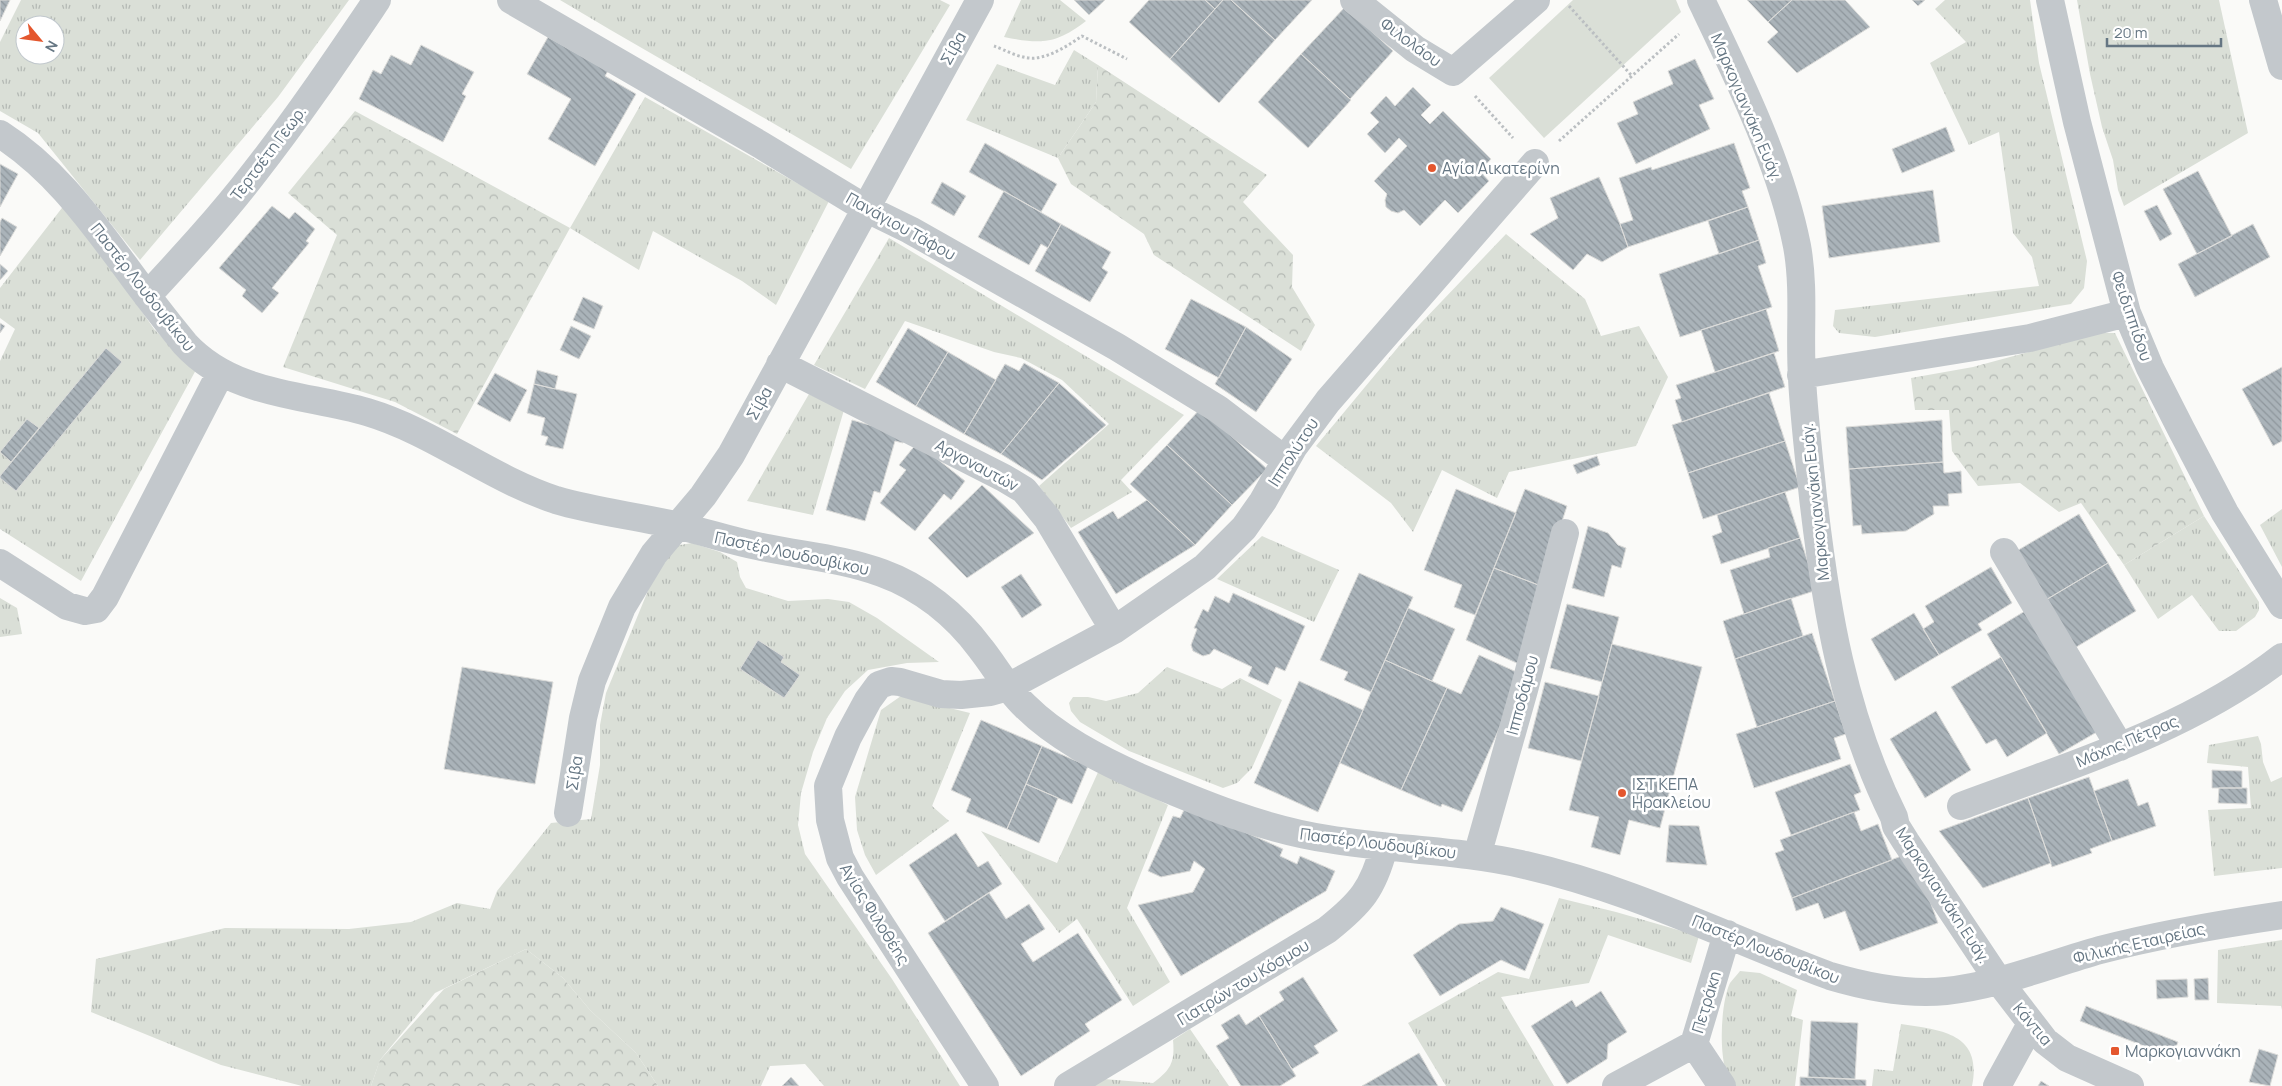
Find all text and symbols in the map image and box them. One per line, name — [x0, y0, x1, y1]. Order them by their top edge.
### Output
street label: Φιλολάου — [1376, 12, 1446, 72]
north arrow — [15, 15, 65, 65]
scale bar — [2107, 15, 2221, 47]
text: 20 m — [2114, 22, 2147, 43]
street label: Σίβα — [935, 27, 971, 69]
street label: Μαρκογιαννάκη Ευάγ. — [1706, 30, 1788, 184]
text: N — [41, 38, 63, 56]
street label: Τερτσέτη Γεωρ. — [225, 101, 311, 205]
place label: Αγία Αικατερίνη — [1442, 157, 1560, 179]
marker: Αγία Αικατερίνη — [1426, 162, 1438, 174]
street label: Πανάγιου Τάφου — [842, 187, 960, 265]
street label: Παστέρ Λουδουβίκου — [86, 218, 200, 356]
street label: Φειδιππίδου — [2106, 268, 2158, 364]
street label: Σίβα — [741, 382, 777, 424]
street label: Ιππολύτου — [1263, 413, 1323, 491]
street label: Μαρκογιαννάκη Ευάγ. — [1796, 422, 1834, 582]
street label: Αργοναυτών — [931, 434, 1023, 496]
street label: Παστέρ Λουδουβίκου — [713, 526, 871, 580]
street label: Ιπποδάμου — [1501, 653, 1543, 737]
street label: Μάχης Πέτρας — [2073, 710, 2181, 772]
street label: Σίβα — [560, 754, 588, 792]
place label: ΙΣΤ ΚΕΠΑ Ηρακλείου — [1632, 773, 1711, 813]
marker: ΙΣΤ ΚΕΠΑ Ηρακλείου — [1616, 787, 1628, 799]
street label: Παστέρ Λουδουβίκου — [1299, 823, 1457, 863]
street label: Μαρκογιαννάκη Ευάγ. — [1891, 823, 1995, 967]
street label: Αγίας Φιλοθέης — [835, 859, 915, 969]
street label: Παστέρ Λουδουβίκου — [1689, 909, 1843, 989]
street label: Φιλικής Εταιρείας — [2071, 917, 2207, 969]
street label: Γιατρών του Κόσμου — [1173, 934, 1313, 1030]
street label: Πετράκη — [1686, 968, 1726, 1036]
street label: Κάντια — [2009, 998, 2057, 1050]
place label: Μαρκογιαννάκη — [2125, 1040, 2241, 1062]
marker: Μαρκογιαννάκη — [2109, 1045, 2121, 1057]

